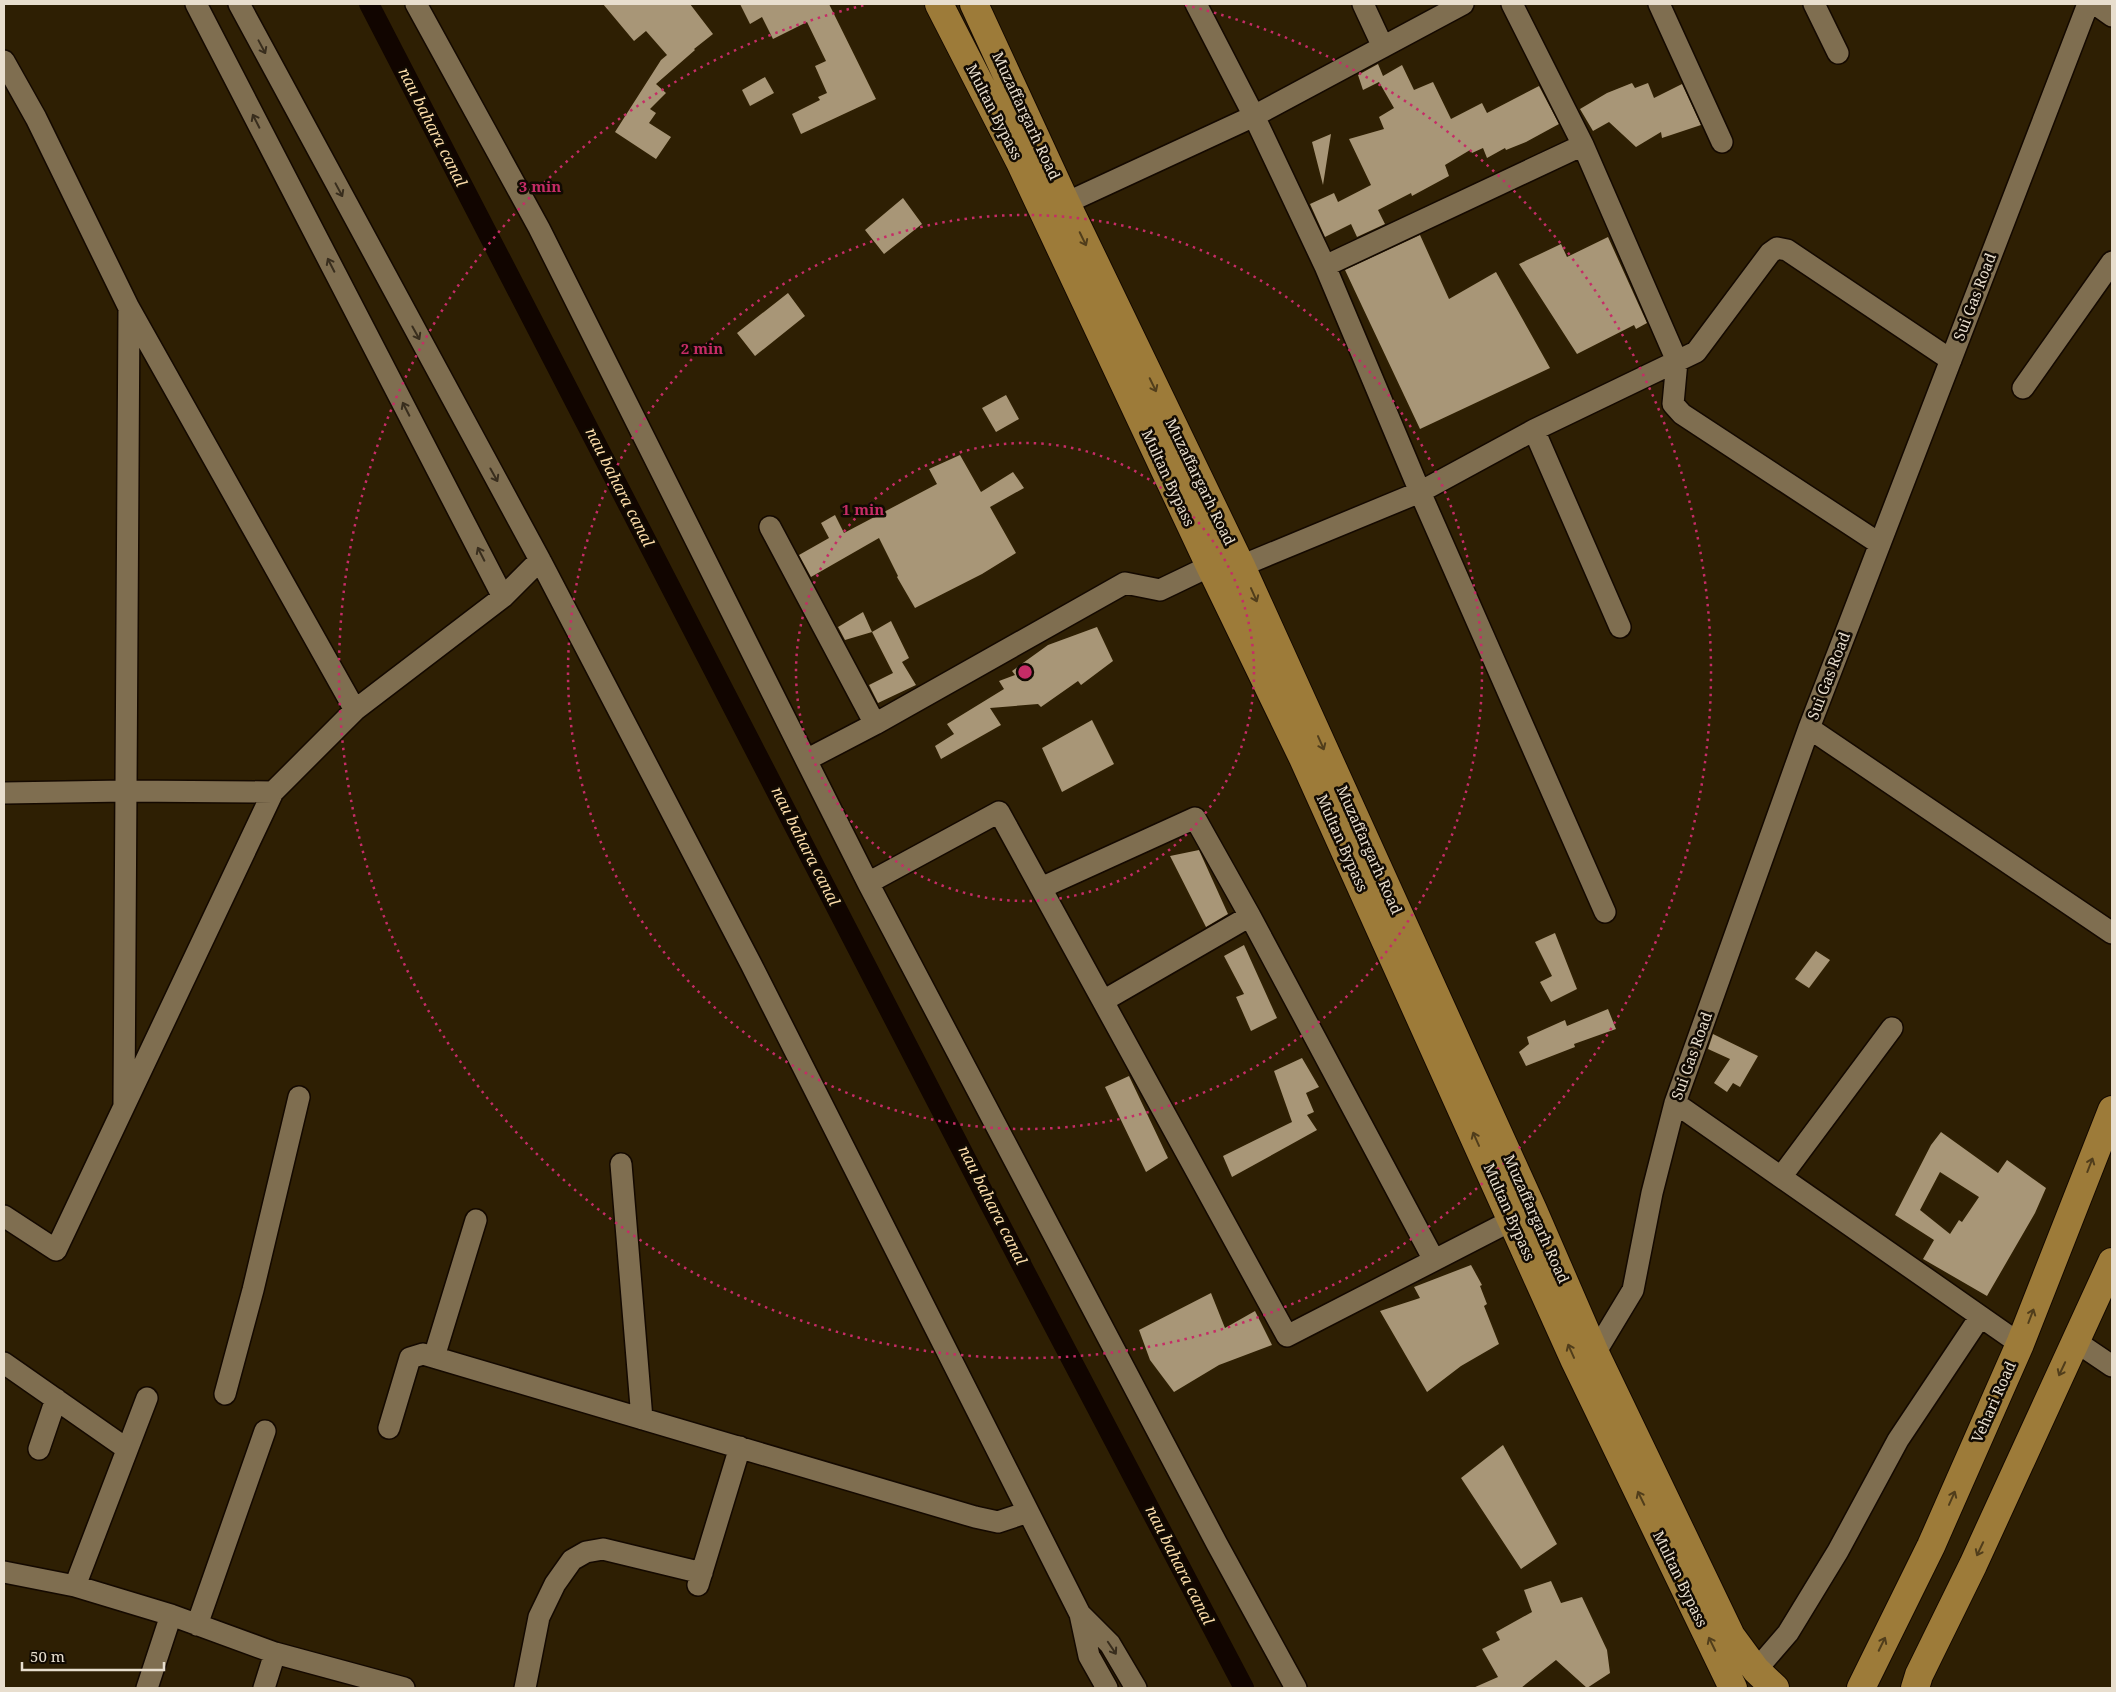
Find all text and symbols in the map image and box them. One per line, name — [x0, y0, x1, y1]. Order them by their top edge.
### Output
one-way arrow — [257, 39, 267, 54]
street label: Muzaffargarh Road — [988, 48, 1065, 183]
street label: Multan Bypass — [962, 60, 1028, 163]
water label: nau bahara canal — [393, 64, 473, 190]
one-way arrow — [251, 114, 260, 129]
text: 3 min — [519, 176, 561, 196]
one-way arrow — [334, 182, 344, 197]
one-way arrow — [1078, 231, 1088, 246]
street label: Sui Gas Road — [1948, 250, 2000, 343]
one-way arrow — [326, 258, 335, 273]
one-way arrow — [411, 325, 421, 340]
text: 2 min — [681, 338, 723, 358]
one-way arrow — [1149, 377, 1159, 392]
one-way arrow — [401, 402, 411, 417]
street label: Muzaffargarh Road — [1161, 415, 1240, 548]
water label: nau bahara canal — [580, 424, 660, 550]
street label: Multan Bypass — [1138, 426, 1200, 529]
one-way arrow — [489, 468, 499, 483]
text: 1 min — [842, 499, 884, 519]
one-way arrow — [476, 547, 485, 562]
one-way arrow — [1249, 587, 1259, 602]
street label: Sui Gas Road — [1802, 629, 1854, 722]
centre of rings — [1016, 663, 1034, 681]
one-way arrow — [1317, 735, 1326, 750]
street label: Muzaffargarh Road — [1333, 782, 1407, 917]
water label: nau bahara canal — [766, 783, 846, 909]
street label: Multan Bypass — [1312, 791, 1373, 895]
street label: Sui Gas Road — [1666, 1009, 1716, 1102]
one-way arrow — [1471, 1132, 1481, 1147]
water label: nau bahara canal — [953, 1142, 1033, 1268]
street label: Muzaffargarh Road — [1500, 1151, 1574, 1286]
one-way arrow — [2086, 1158, 2095, 1173]
street label: Multan Bypass — [1479, 1160, 1540, 1264]
one-way arrow — [2027, 1309, 2036, 1325]
one-way arrow — [1566, 1344, 1576, 1359]
street label: Vehari Road — [1966, 1358, 2020, 1445]
one-way arrow — [2057, 1361, 2066, 1376]
one-way arrow — [1636, 1491, 1645, 1506]
one-way arrow — [1948, 1491, 1958, 1506]
water label: nau bahara canal — [1140, 1502, 1220, 1628]
street label: Multan Bypass — [1649, 1527, 1713, 1630]
one-way arrow — [1974, 1541, 1984, 1556]
one-way arrow — [1707, 1637, 1716, 1652]
one-way arrow — [1878, 1637, 1887, 1652]
scale bar — [22, 1640, 165, 1672]
one-way arrow — [1106, 1641, 1117, 1655]
text: 50 m — [30, 1646, 65, 1666]

